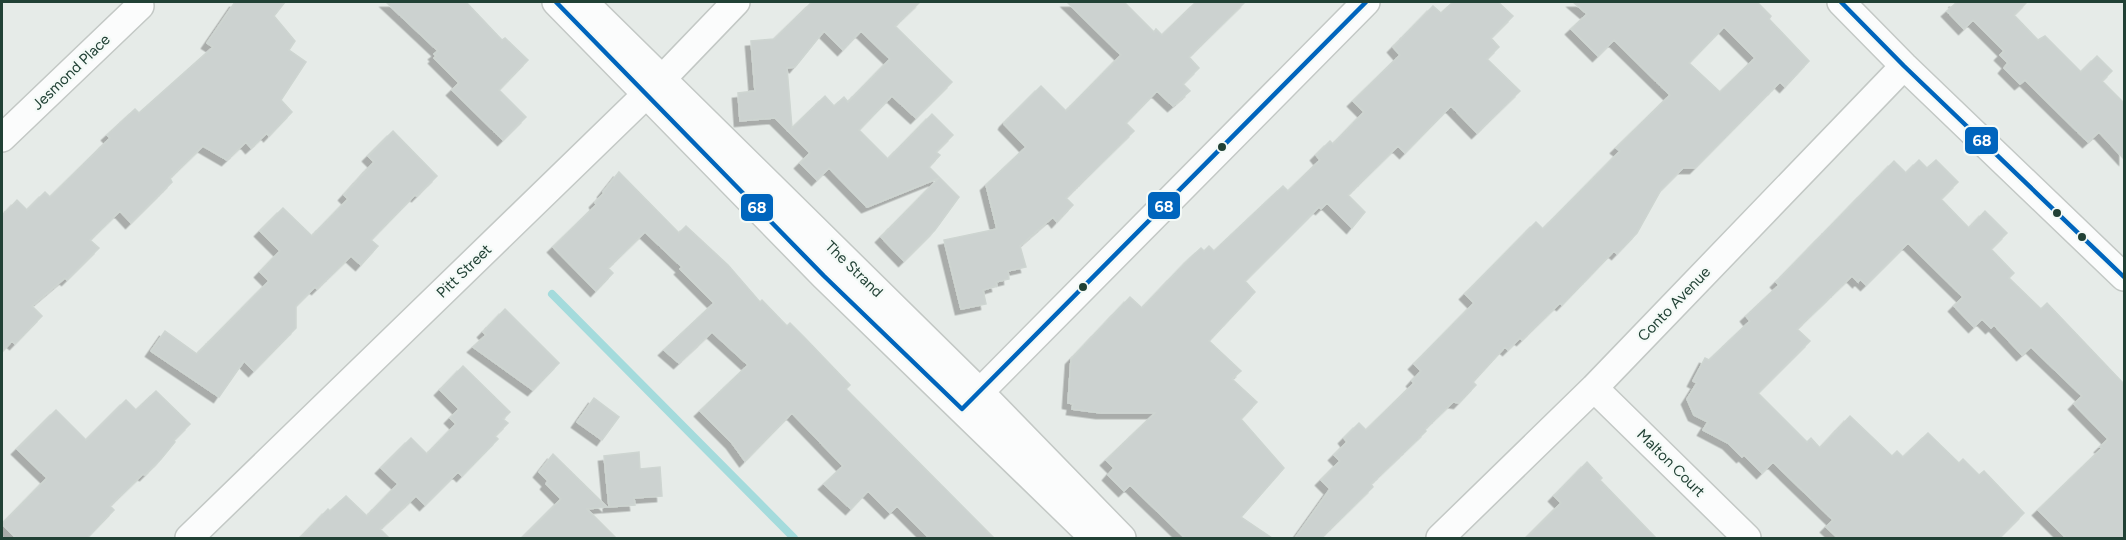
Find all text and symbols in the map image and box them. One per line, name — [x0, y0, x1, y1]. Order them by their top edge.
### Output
street label: Jesmond Place — [28, 30, 114, 114]
line badge: 68 — [1964, 126, 1999, 155]
text: 68 — [1972, 131, 1992, 150]
unlabelled marker — [1216, 141, 1228, 153]
line badge: 68 — [1147, 191, 1181, 220]
line badge: 68 — [740, 193, 774, 222]
text: 68 — [1154, 197, 1174, 216]
text: 68 — [747, 198, 767, 217]
unlabelled marker — [2051, 207, 2063, 219]
unlabelled marker — [2076, 231, 2088, 243]
street label: The Strand — [821, 237, 887, 301]
street label: Pitt Street — [433, 240, 495, 302]
street label: Conto Avenue — [1634, 263, 1714, 345]
unlabelled marker — [1077, 281, 1089, 293]
street label: Malton Court — [1633, 425, 1709, 501]

